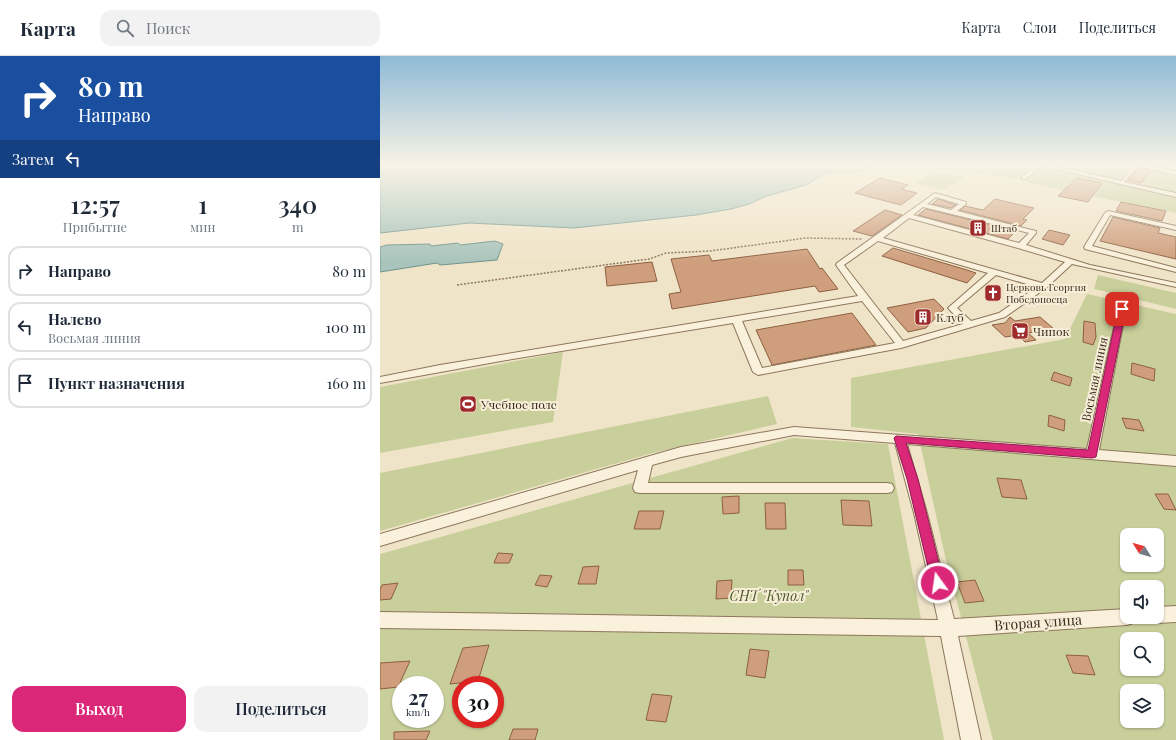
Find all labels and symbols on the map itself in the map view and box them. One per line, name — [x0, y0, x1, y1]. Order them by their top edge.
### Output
building icon: Штаб — [968, 218, 988, 238]
place label: Штаб — [991, 221, 1017, 235]
place label: Церковь Георгия Победоносца — [1006, 280, 1087, 306]
church icon: Церковь Георгия Победоносца — [983, 283, 1003, 303]
pin — [1105, 292, 1139, 326]
building icon: Клуб — [913, 307, 933, 327]
place label: Клуб — [936, 309, 964, 325]
supermarket icon: Чипок — [1010, 321, 1030, 341]
place label: Чипок — [1033, 323, 1069, 339]
street label: Восьмая линия — [1077, 335, 1111, 423]
sports icon: Учебное поле — [458, 394, 478, 414]
place label: Учебное поле — [480, 396, 557, 412]
north arrow — [1120, 528, 1164, 572]
position arrow — [917, 562, 959, 604]
park label: СНТ "Купол" — [730, 586, 809, 605]
street label: Вторая улица — [993, 609, 1083, 635]
speed limit sign: 30 — [452, 676, 504, 728]

